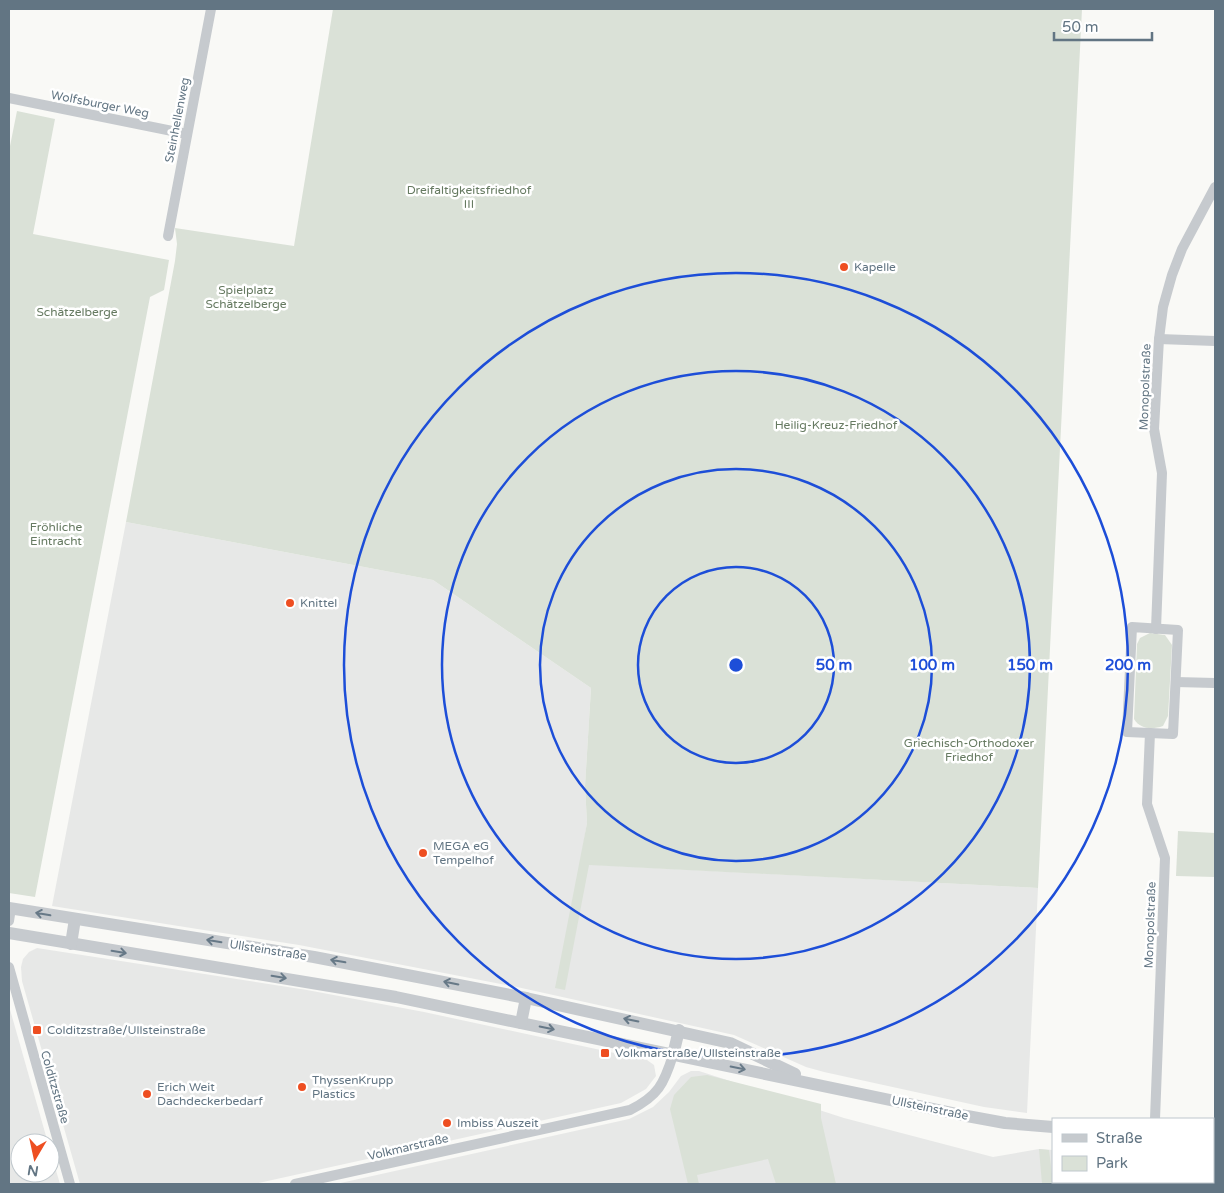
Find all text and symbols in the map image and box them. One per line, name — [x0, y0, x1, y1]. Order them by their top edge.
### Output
scale bar — [1054, 10, 1152, 42]
text: 50 m — [1062, 18, 1099, 36]
street label: Steinhellenweg — [162, 76, 192, 164]
street label: Wolfsburger Weg — [50, 88, 150, 120]
park label: Dreifaltigkeitsfriedhof III — [407, 183, 532, 211]
place label: Kapelle — [854, 260, 896, 274]
marker: Kapelle — [838, 261, 850, 273]
park label: Spielplatz Schätzelberge — [205, 283, 287, 311]
park label: Schätzelberge — [36, 305, 118, 319]
street label: Monopolstraße — [1136, 343, 1154, 431]
park label: Heilig-Kreuz-Friedhof — [775, 418, 898, 432]
park label: Fröhliche Eintracht — [30, 520, 82, 548]
place label: Knittel — [300, 596, 337, 610]
marker: Knittel — [284, 597, 296, 609]
centre of rings — [727, 656, 745, 674]
text: 50 m — [816, 656, 852, 674]
text: 100 m — [909, 656, 955, 674]
text: 150 m — [1007, 656, 1053, 674]
text: 200 m — [1105, 656, 1151, 674]
park label: Griechisch-Orthodoxer Friedhof — [904, 736, 1035, 764]
place label: MEGA eG Tempelhof — [433, 839, 494, 867]
marker: MEGA eG Tempelhof — [417, 847, 429, 859]
street label: Monopolstraße — [1141, 881, 1159, 969]
one-way arrow — [35, 908, 51, 918]
one-way arrow — [206, 936, 222, 946]
street label: Ullsteinstraße — [228, 937, 308, 963]
one-way arrow — [111, 947, 127, 957]
one-way arrow — [331, 956, 347, 966]
one-way arrow — [271, 973, 287, 983]
one-way arrow — [444, 977, 460, 987]
one-way arrow — [623, 1015, 639, 1024]
place label: Colditzstraße/Ullsteinstraße — [47, 1023, 206, 1037]
marker: Colditzstraße/Ullsteinstraße — [31, 1024, 43, 1036]
one-way arrow — [539, 1024, 555, 1033]
place label: Volkmarstraße/Ullsteinstraße — [615, 1046, 781, 1060]
marker: Volkmarstraße/Ullsteinstraße — [599, 1047, 611, 1059]
street label: Colditzstraße — [38, 1049, 72, 1125]
one-way arrow — [729, 1063, 745, 1073]
place label: ThyssenKrupp Plastics — [312, 1073, 393, 1101]
place label: Erich Weit Dachdeckerbedarf — [157, 1080, 263, 1108]
marker: ThyssenKrupp Plastics — [296, 1081, 308, 1093]
marker: Erich Weit Dachdeckerbedarf — [141, 1088, 153, 1100]
street label: Ullsteinstraße — [890, 1093, 970, 1123]
place label: Imbiss Auszeit — [457, 1116, 539, 1130]
marker: Imbiss Auszeit — [441, 1117, 453, 1129]
legend — [1052, 1118, 1214, 1183]
text: Straße — [1096, 1129, 1142, 1147]
street label: Volkmarstraße — [366, 1131, 450, 1163]
north arrow — [10, 1133, 60, 1183]
text: Park — [1096, 1154, 1128, 1172]
text: N — [26, 1161, 40, 1180]

